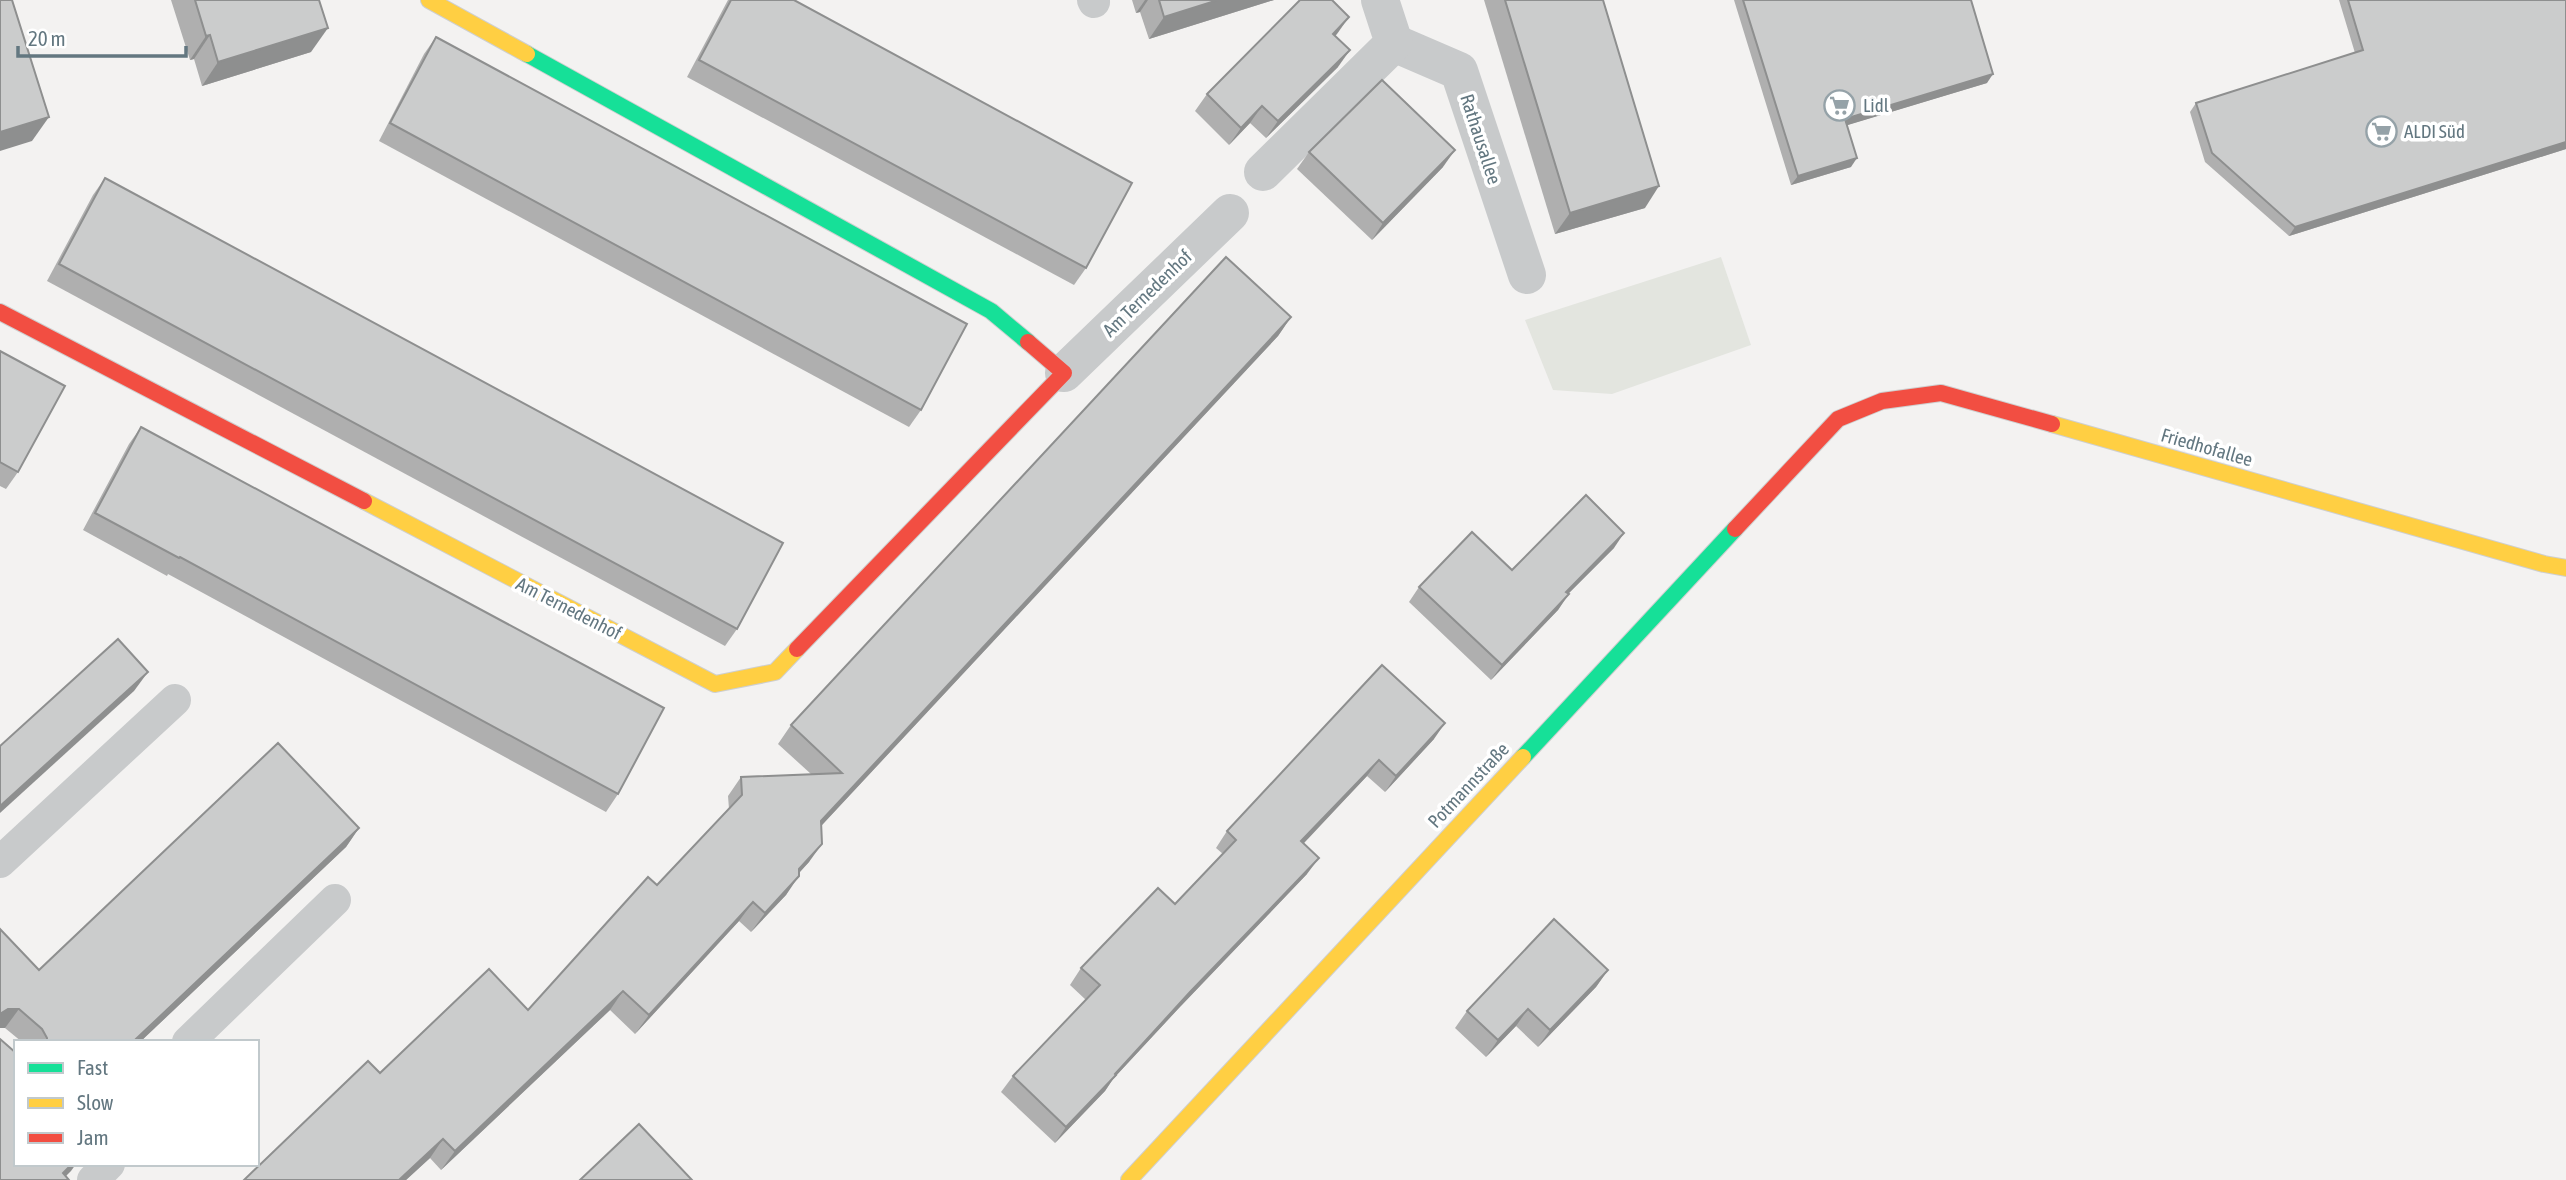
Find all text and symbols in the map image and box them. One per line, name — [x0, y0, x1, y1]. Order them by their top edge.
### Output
scale bar — [18, 14, 186, 58]
text: 20 m — [28, 26, 66, 50]
supermarket icon: Lidl — [1823, 88, 1857, 122]
street label: Rathausallee — [1456, 91, 1506, 187]
place label: Lidl — [1863, 94, 1889, 116]
supermarket icon: ALDI Süd — [2364, 114, 2398, 148]
place label: ALDI Süd — [2404, 120, 2465, 142]
street label: Am Ternedenhof — [1098, 245, 1196, 341]
street label: Friedhofallee — [2159, 423, 2255, 471]
street label: Am Ternedenhof — [513, 572, 625, 644]
street label: Potmannstraße — [1423, 738, 1513, 832]
legend — [14, 1040, 259, 1166]
text: Fast — [77, 1055, 108, 1079]
text: Slow — [77, 1090, 114, 1114]
text: Jam — [77, 1125, 109, 1149]

